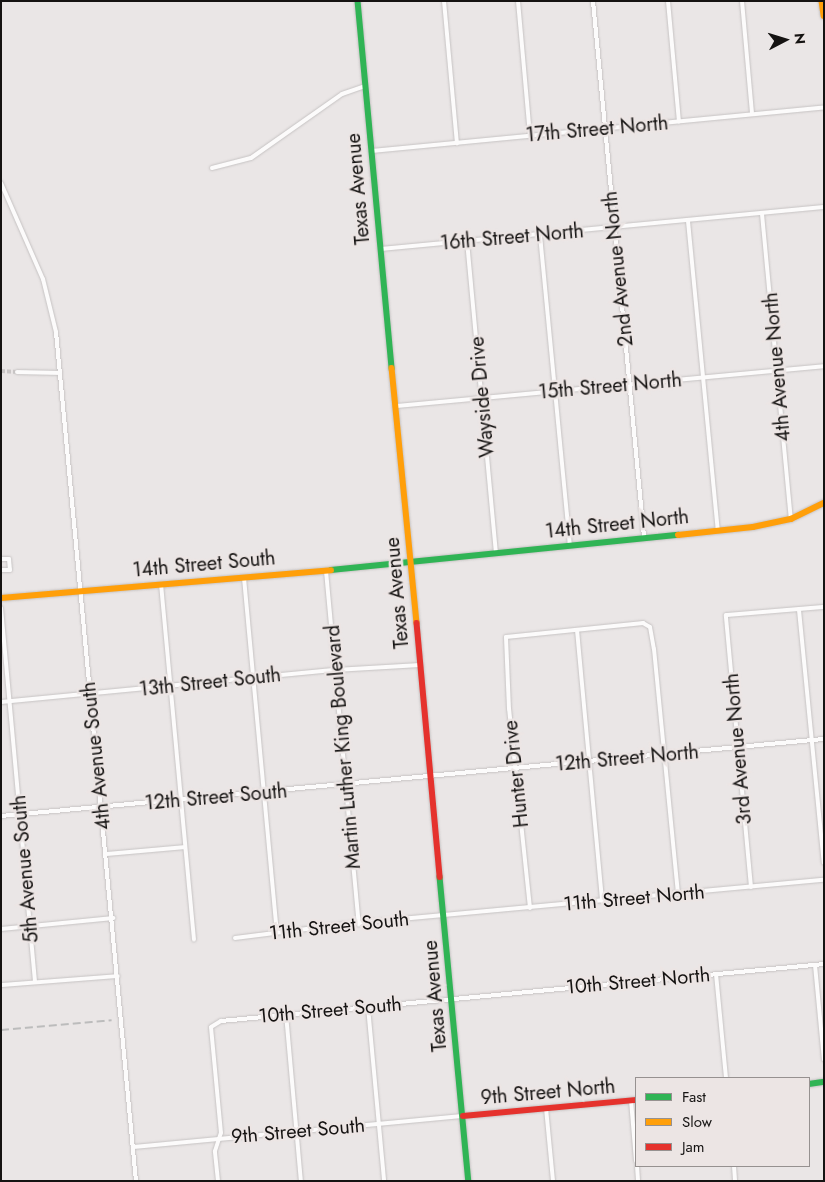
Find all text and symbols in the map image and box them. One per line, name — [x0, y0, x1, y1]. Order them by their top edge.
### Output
north arrow — [760, 15, 810, 65]
text: N — [789, 32, 810, 45]
street label: 17th Street North — [525, 111, 669, 147]
street label: Texas Avenue — [341, 132, 375, 246]
street label: 2nd Avenue North — [598, 190, 638, 348]
street label: 16th Street North — [439, 219, 585, 255]
street label: 4th Avenue North — [759, 291, 795, 443]
street label: Wayside Drive — [465, 335, 499, 459]
street label: 15th Street North — [537, 368, 683, 404]
street label: 14th Street North — [544, 505, 690, 543]
street label: Texas Avenue — [380, 536, 414, 650]
street label: 14th Street South — [132, 546, 276, 582]
street label: Martin Luther King Boulevard — [320, 624, 366, 870]
street label: 13th Street South — [138, 663, 282, 701]
street label: 3rd Avenue North — [719, 672, 757, 826]
street label: 4th Avenue South — [76, 681, 116, 831]
street label: Hunter Drive — [498, 719, 534, 829]
street label: 12th Street North — [554, 740, 700, 776]
street label: 12th Street South — [144, 779, 288, 815]
street label: 5th Avenue South — [7, 794, 43, 944]
street label: 11th Street North — [562, 880, 706, 916]
street label: 11th Street South — [268, 907, 410, 945]
street label: Texas Avenue — [418, 939, 452, 1053]
street label: 10th Street North — [565, 963, 711, 999]
street label: 10th Street South — [257, 992, 403, 1028]
street label: 9th Street North — [480, 1074, 616, 1110]
legend — [635, 1077, 810, 1167]
text: Fast — [682, 1086, 706, 1108]
text: Slow — [682, 1111, 712, 1133]
street label: 9th Street South — [230, 1113, 366, 1149]
text: Jam — [682, 1136, 705, 1158]

